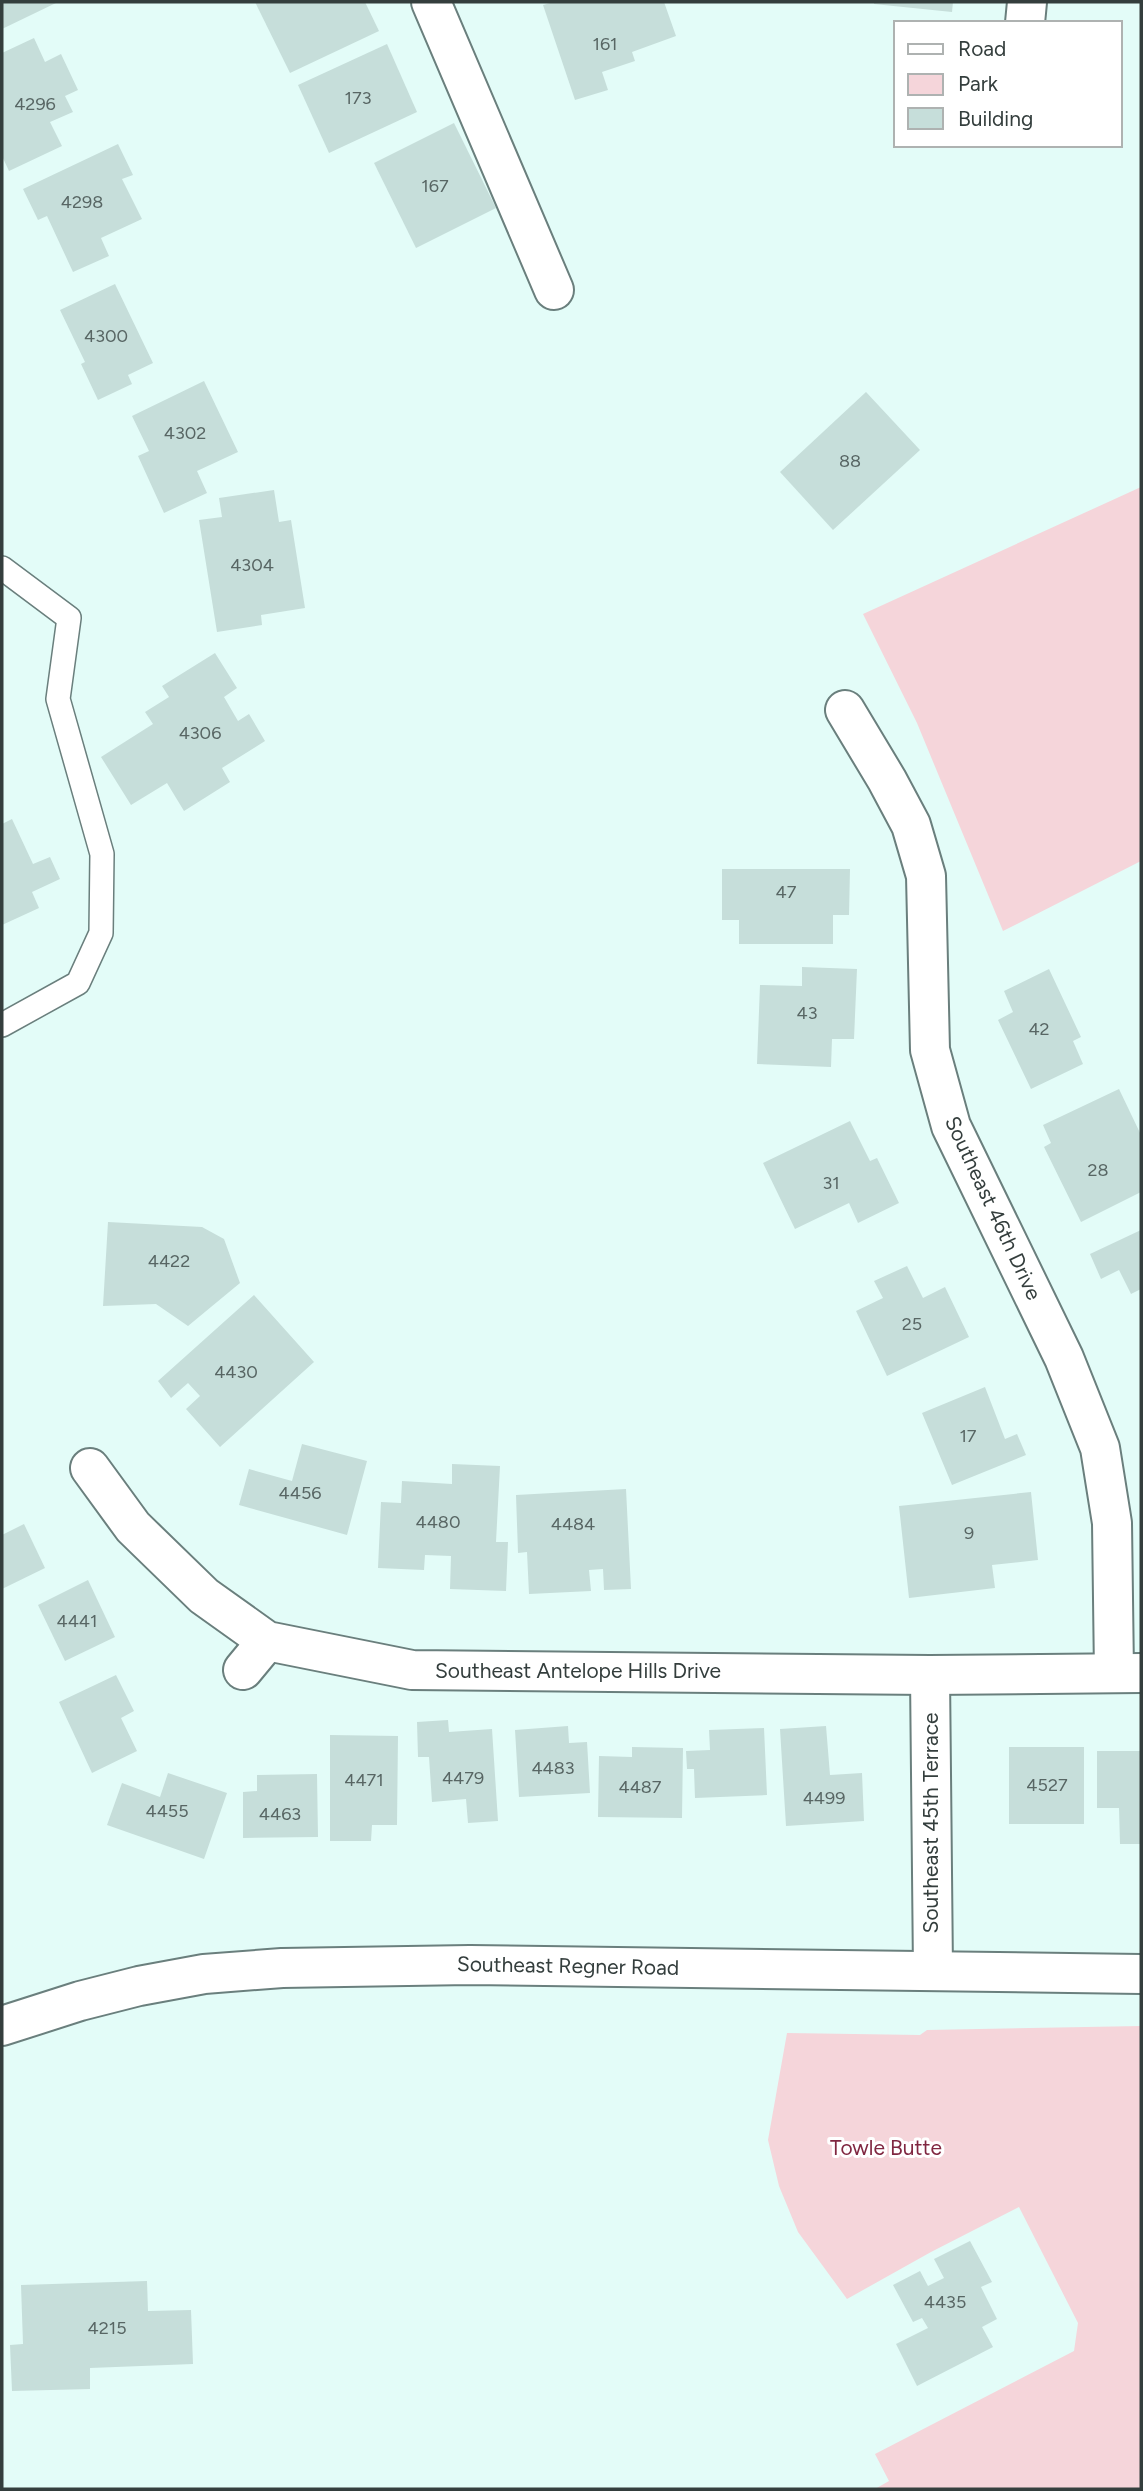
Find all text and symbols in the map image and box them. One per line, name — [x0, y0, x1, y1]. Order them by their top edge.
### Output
legend — [894, 21, 1122, 147]
house number: 161 — [592, 33, 618, 55]
text: Road — [958, 36, 1006, 61]
text: Park — [958, 71, 999, 96]
house number: 173 — [345, 87, 371, 109]
house number: 4296 — [14, 93, 56, 115]
text: Building — [958, 106, 1033, 131]
house number: 167 — [421, 175, 449, 197]
house number: 4298 — [61, 191, 103, 213]
house number: 4300 — [84, 325, 128, 347]
house number: 4302 — [164, 422, 206, 444]
house number: 88 — [839, 450, 861, 472]
house number: 4304 — [230, 554, 274, 576]
house number: 4306 — [179, 722, 221, 744]
house number: 47 — [776, 881, 797, 903]
house number: 43 — [797, 1002, 817, 1024]
house number: 42 — [1028, 1018, 1050, 1040]
street label: Southeast 46th Drive — [940, 1112, 1047, 1304]
house number: 28 — [1087, 1159, 1109, 1181]
house number: 31 — [822, 1172, 840, 1194]
house number: 4422 — [148, 1250, 190, 1272]
house number: 25 — [902, 1313, 922, 1335]
house number: 4430 — [214, 1361, 258, 1383]
house number: 17 — [959, 1425, 977, 1447]
house number: 4456 — [279, 1482, 321, 1504]
house number: 4480 — [416, 1511, 460, 1533]
house number: 4484 — [551, 1513, 595, 1535]
house number: 9 — [964, 1522, 974, 1544]
house number: 4441 — [57, 1610, 97, 1632]
street label: Southeast Antelope Hills Drive — [435, 1658, 721, 1683]
street label: Southeast 45th Terrace — [918, 1713, 943, 1934]
house number: 4483 — [531, 1757, 575, 1779]
house number: 4479 — [442, 1767, 484, 1789]
house number: 4471 — [344, 1769, 384, 1791]
house number: 4527 — [1026, 1774, 1068, 1796]
house number: 4487 — [618, 1776, 662, 1798]
house number: 4499 — [803, 1787, 845, 1809]
house number: 4455 — [145, 1800, 189, 1822]
house number: 4463 — [259, 1803, 301, 1825]
street label: Southeast Regner Road — [457, 1951, 679, 1980]
park label: Towle Butte — [830, 2135, 942, 2160]
house number: 4435 — [924, 2291, 966, 2313]
house number: 4215 — [87, 2317, 127, 2339]

